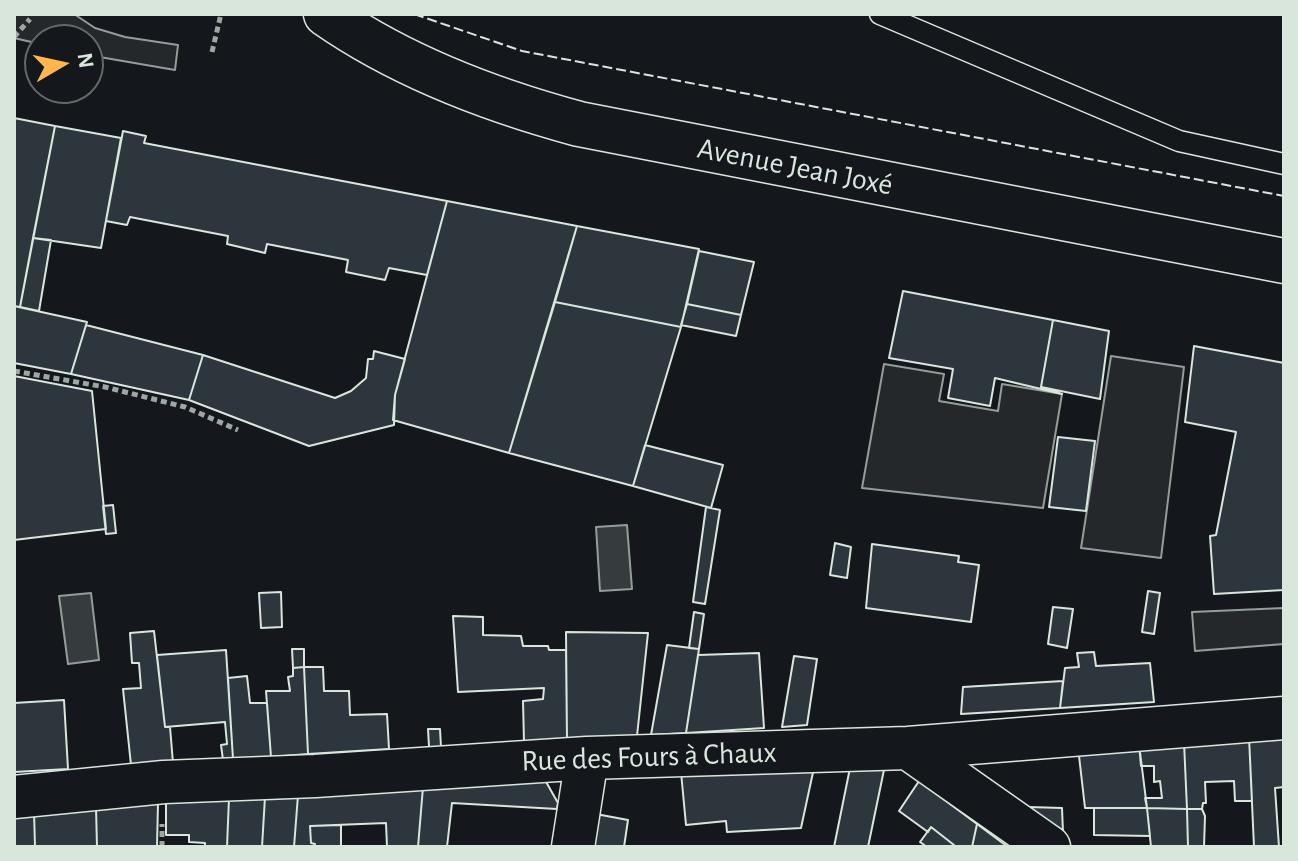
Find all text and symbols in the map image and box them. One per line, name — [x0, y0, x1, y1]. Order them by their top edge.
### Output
north arrow — [24, 24, 104, 104]
text: N — [74, 51, 98, 70]
street label: Avenue Jean Joxé — [694, 130, 896, 204]
street label: Rue des Fours à Chaux — [521, 735, 777, 779]

